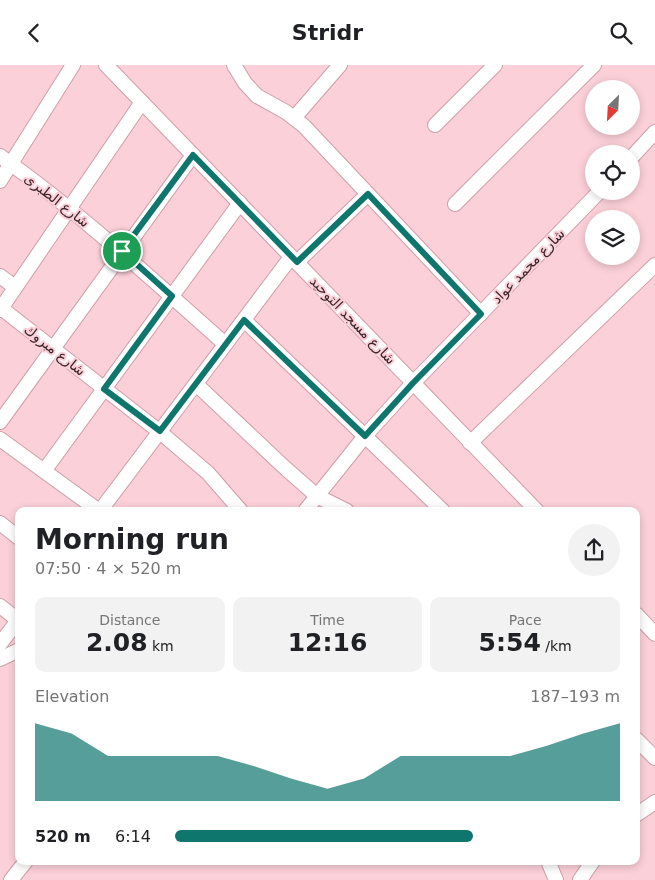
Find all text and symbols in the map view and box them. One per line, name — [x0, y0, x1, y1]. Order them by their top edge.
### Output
icon: back — [20, 19, 48, 47]
icon: search — [607, 19, 635, 47]
text: Stridr — [292, 20, 363, 45]
north arrow — [585, 80, 640, 135]
map controls — [585, 80, 640, 265]
button: locate — [585, 145, 640, 200]
street label: شارع الطبرى — [21, 170, 93, 231]
button: layers — [585, 210, 640, 265]
street label: شارع محمد عواد — [488, 225, 568, 307]
pin — [101, 230, 143, 272]
icon: arrive — [108, 237, 136, 265]
street label: شارع مسجد التوحيد — [306, 273, 399, 368]
street label: شارع مبروك — [21, 321, 89, 380]
text: Morning run — [35, 523, 229, 556]
button: share — [568, 524, 620, 576]
text: 07:50 · 4 × 520 m — [35, 559, 181, 578]
text: Distance — [99, 612, 160, 628]
text: Time — [310, 612, 345, 628]
text: Pace — [509, 612, 542, 628]
text: 2.08 — [86, 628, 148, 657]
text: 12:16 — [288, 628, 367, 657]
text: 5:54 — [479, 628, 541, 657]
text: km — [148, 638, 174, 654]
text: /km — [541, 638, 572, 654]
text: Elevation — [35, 687, 109, 706]
text: 187–193 m — [530, 687, 620, 706]
text: 520 m — [35, 827, 91, 846]
text: 6:14 — [115, 827, 151, 846]

